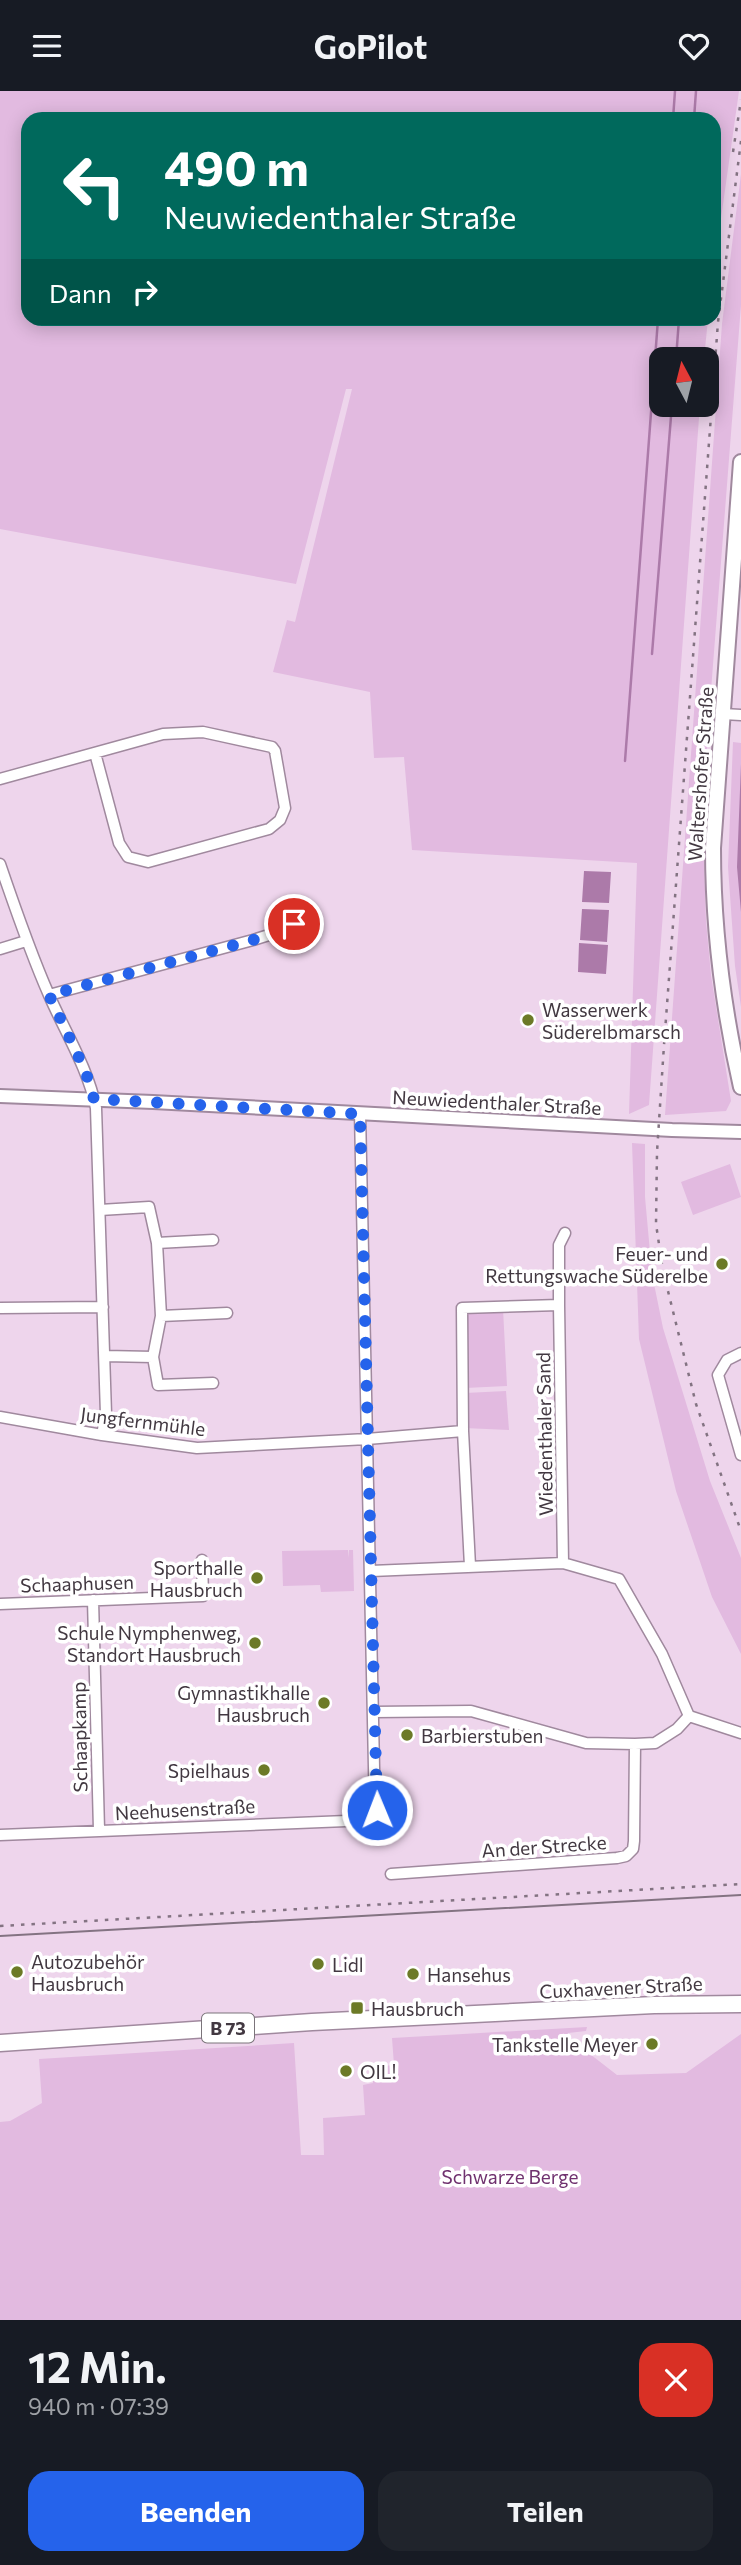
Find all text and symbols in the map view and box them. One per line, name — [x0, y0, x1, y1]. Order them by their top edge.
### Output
text: GoPilot — [314, 26, 427, 66]
icon: menu — [28, 27, 66, 65]
icon: heart — [675, 27, 713, 65]
text: 490 m — [164, 136, 309, 196]
icon: left — [49, 140, 140, 231]
text: Neuwiedenthaler Straße — [164, 196, 516, 236]
icon: right — [126, 273, 164, 311]
text: Dann — [49, 277, 112, 308]
north arrow — [649, 347, 719, 417]
map controls — [649, 347, 719, 417]
street label: Waltershofer Straße — [682, 686, 718, 862]
pin — [264, 894, 324, 954]
icon: arrive — [275, 905, 313, 943]
place label: Wasserwerk Süderelbmarsch — [542, 998, 681, 1043]
marker: Wasserwerk Süderelbmarsch — [520, 1012, 536, 1028]
street label: Neuwiedenthaler Straße — [392, 1085, 602, 1119]
place label: Feuer- und Rettungswache Süderelbe — [485, 1242, 708, 1287]
marker: Feuer- und Rettungswache Süderelbe — [714, 1256, 730, 1272]
street label: Wiedenthaler Sand — [531, 1352, 557, 1516]
street label: Jungfernmühle — [79, 1402, 207, 1440]
place label: Sporthalle Hausbruch — [150, 1556, 243, 1601]
street label: Schaaphusen — [20, 1570, 134, 1596]
marker: Sporthalle Hausbruch — [249, 1570, 265, 1586]
place label: Schule Nymphenweg, Standort Hausbruch — [57, 1621, 241, 1666]
marker: Schule Nymphenweg, Standort Hausbruch — [247, 1635, 263, 1651]
place label: Gymnastikhalle Hausbruch — [177, 1681, 310, 1726]
street label: Schaapkamp — [67, 1682, 91, 1792]
marker: Gymnastikhalle Hausbruch — [316, 1695, 332, 1711]
place label: Barbierstuben — [421, 1724, 543, 1747]
marker: Barbierstuben — [399, 1727, 415, 1743]
place label: Spielhaus — [168, 1759, 250, 1782]
marker: Spielhaus — [256, 1762, 272, 1778]
position arrow — [340, 1773, 414, 1847]
street label: Neehusenstraße — [114, 1794, 256, 1824]
street label: An der Strecke — [481, 1830, 607, 1862]
place label: Autozubehör Hausbruch — [31, 1950, 145, 1995]
place label: Lidl — [332, 1953, 364, 1976]
marker: Lidl — [310, 1956, 326, 1972]
place label: Hansehus — [427, 1963, 511, 1986]
marker: Autozubehör Hausbruch — [9, 1964, 25, 1980]
marker: Hansehus — [405, 1966, 421, 1982]
street label: Cuxhavener Straße — [539, 1971, 703, 2003]
place label: Hausbruch — [371, 1997, 464, 2020]
marker: Hausbruch — [349, 2000, 365, 2016]
road number: B 73 — [202, 2014, 254, 2043]
place label: Tankstelle Meyer — [492, 2033, 638, 2056]
marker: Tankstelle Meyer — [644, 2036, 660, 2052]
place label: OIL! — [360, 2060, 396, 2083]
marker: OIL! — [338, 2063, 354, 2079]
park label: Schwarze Berge — [442, 2165, 578, 2188]
text: 12 Min. — [28, 2340, 167, 2392]
button: close — [639, 2343, 713, 2417]
text: 940 m · 07:39 — [28, 2392, 169, 2420]
button: Beenden — [28, 2471, 364, 2551]
button: Teilen — [378, 2471, 713, 2551]

